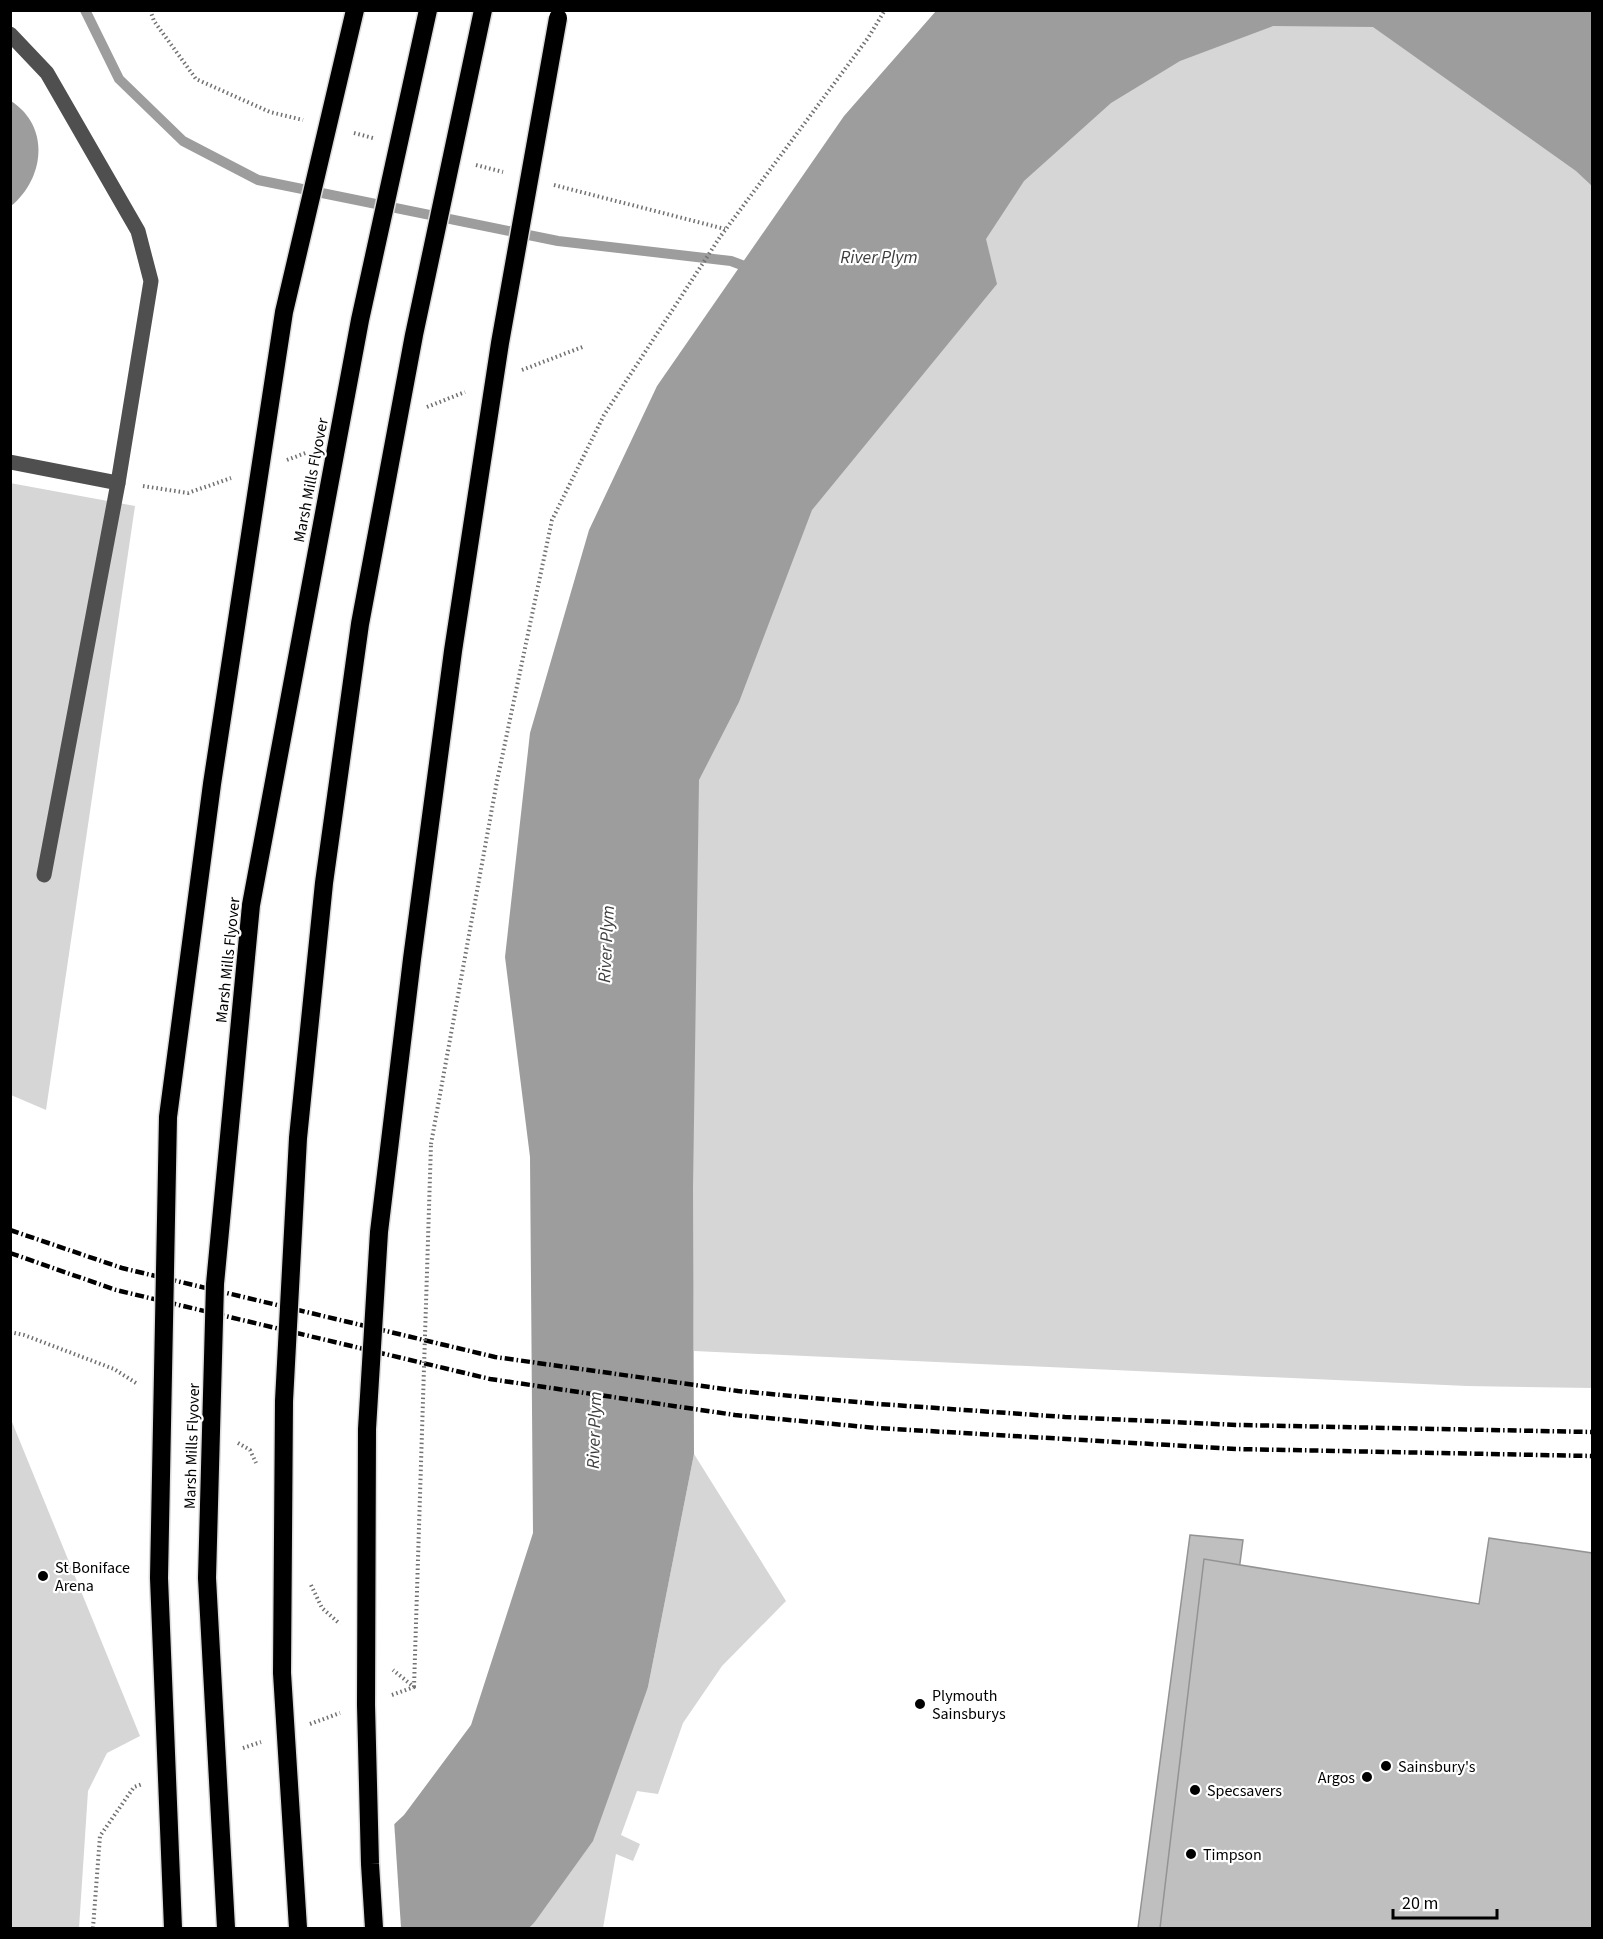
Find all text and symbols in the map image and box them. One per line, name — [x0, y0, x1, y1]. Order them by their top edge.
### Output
water label: River Plym — [840, 245, 918, 270]
street label: Marsh Mills Flyover — [288, 416, 334, 544]
street label: Marsh Mills Flyover — [210, 896, 246, 1024]
water label: River Plym — [592, 905, 621, 983]
street label: Marsh Mills Flyover — [179, 1382, 205, 1510]
water label: River Plym — [581, 1391, 608, 1469]
place label: St Boniface Arena — [55, 1557, 130, 1597]
marker: St Boniface Arena — [36, 1569, 50, 1583]
place label: Plymouth Sainsburys — [932, 1685, 1006, 1725]
marker: Plymouth Sainsburys — [913, 1697, 927, 1711]
place label: Sainsbury's — [1398, 1756, 1476, 1778]
marker: Sainsbury's — [1379, 1759, 1393, 1773]
place label: Argos — [1318, 1767, 1355, 1789]
marker: Argos — [1360, 1770, 1374, 1784]
place label: Specsavers — [1207, 1780, 1282, 1802]
marker: Specsavers — [1188, 1783, 1202, 1797]
place label: Timpson — [1203, 1844, 1262, 1866]
marker: Timpson — [1184, 1847, 1198, 1861]
scale bar — [1393, 1882, 1496, 1920]
text: 20 m — [1402, 1891, 1438, 1916]

